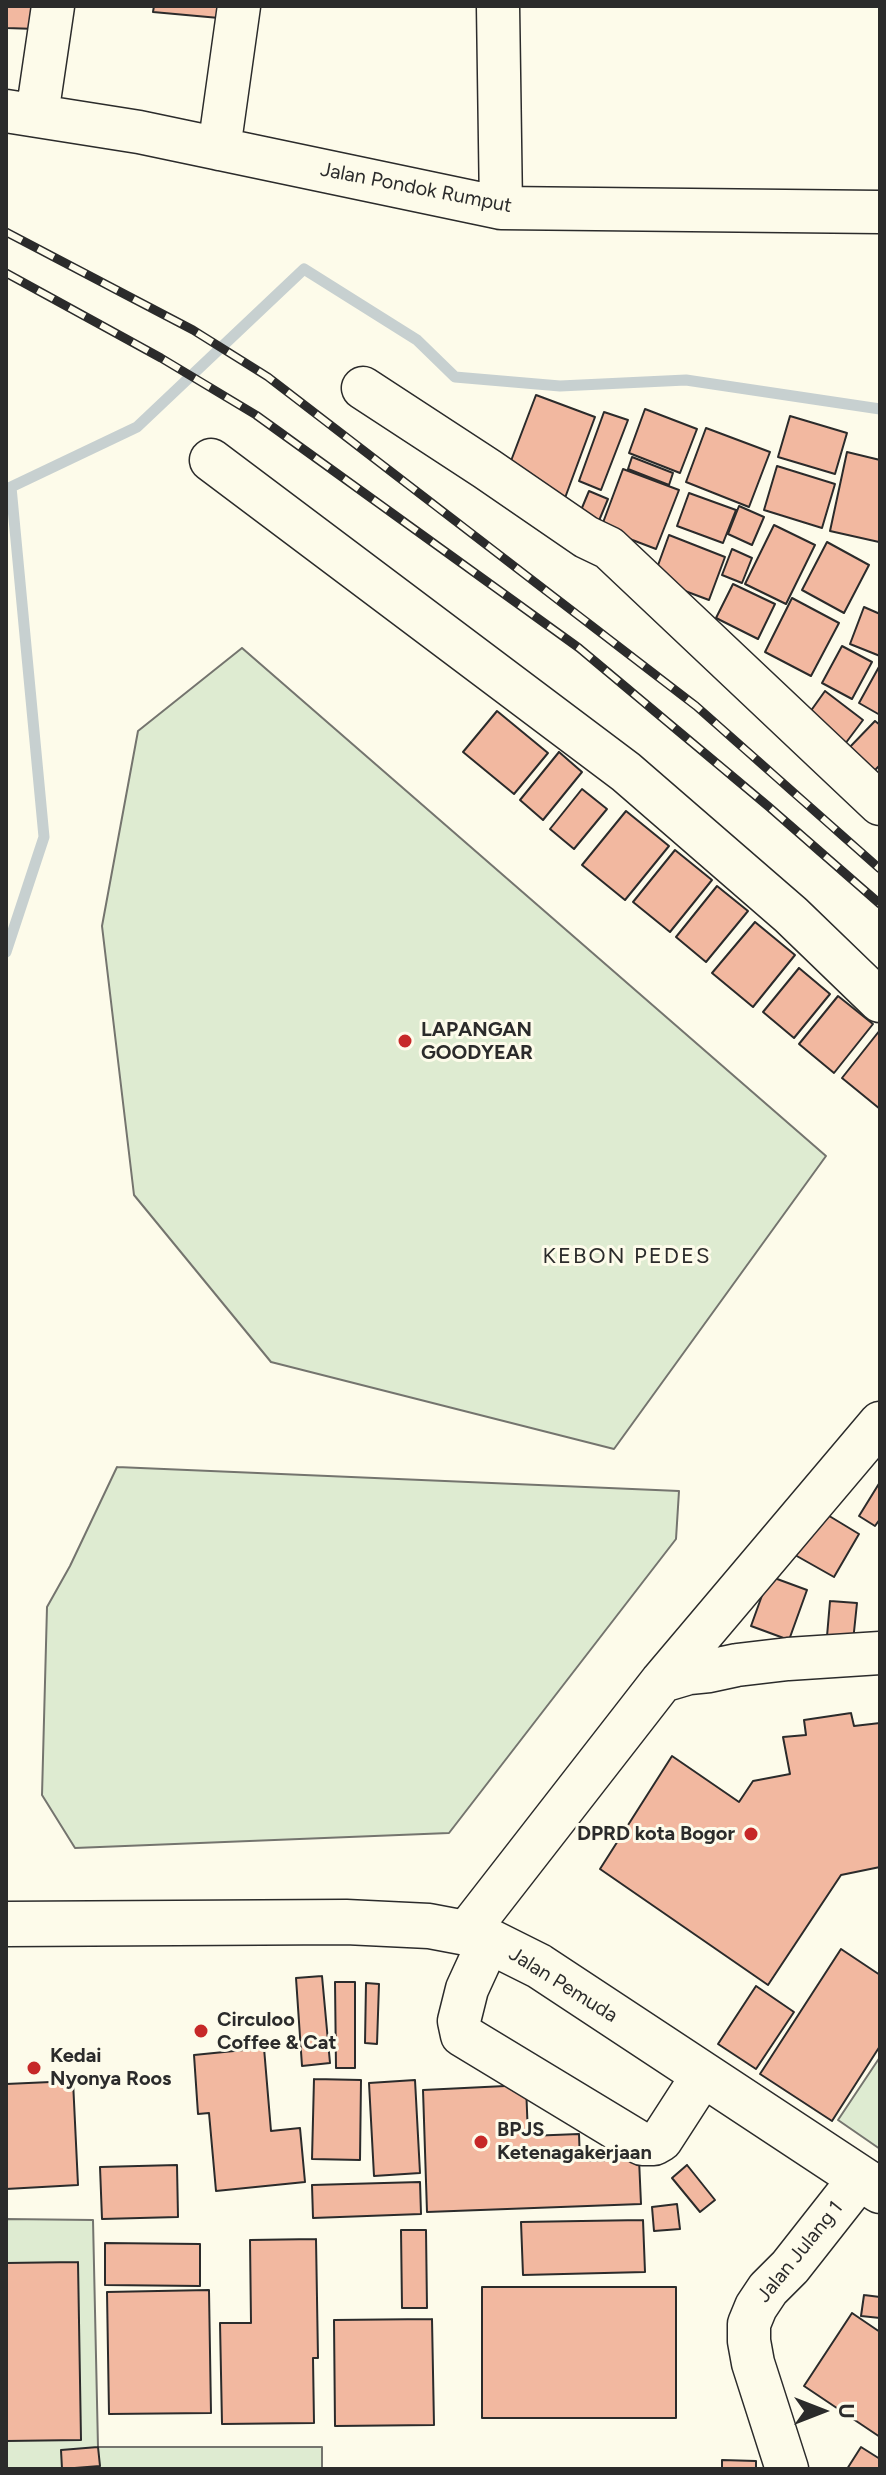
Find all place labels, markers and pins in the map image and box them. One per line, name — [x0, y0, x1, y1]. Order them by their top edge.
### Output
place label: LAPANGAN GOODYEAR — [421, 1018, 533, 1065]
marker: LAPANGAN GOODYEAR — [396, 1032, 414, 1050]
place label: DPRD kota Bogor — [577, 1822, 735, 1846]
marker: DPRD kota Bogor — [742, 1825, 760, 1843]
place label: Circuloo Coffee & Cat — [217, 2008, 336, 2055]
marker: Circuloo Coffee & Cat — [192, 2022, 210, 2040]
place label: Kedai Nyonya Roos — [50, 2044, 171, 2091]
marker: Kedai Nyonya Roos — [25, 2059, 43, 2077]
place label: BPJS Ketenagakerjaan — [497, 2118, 652, 2165]
marker: BPJS Ketenagakerjaan — [472, 2133, 490, 2151]

